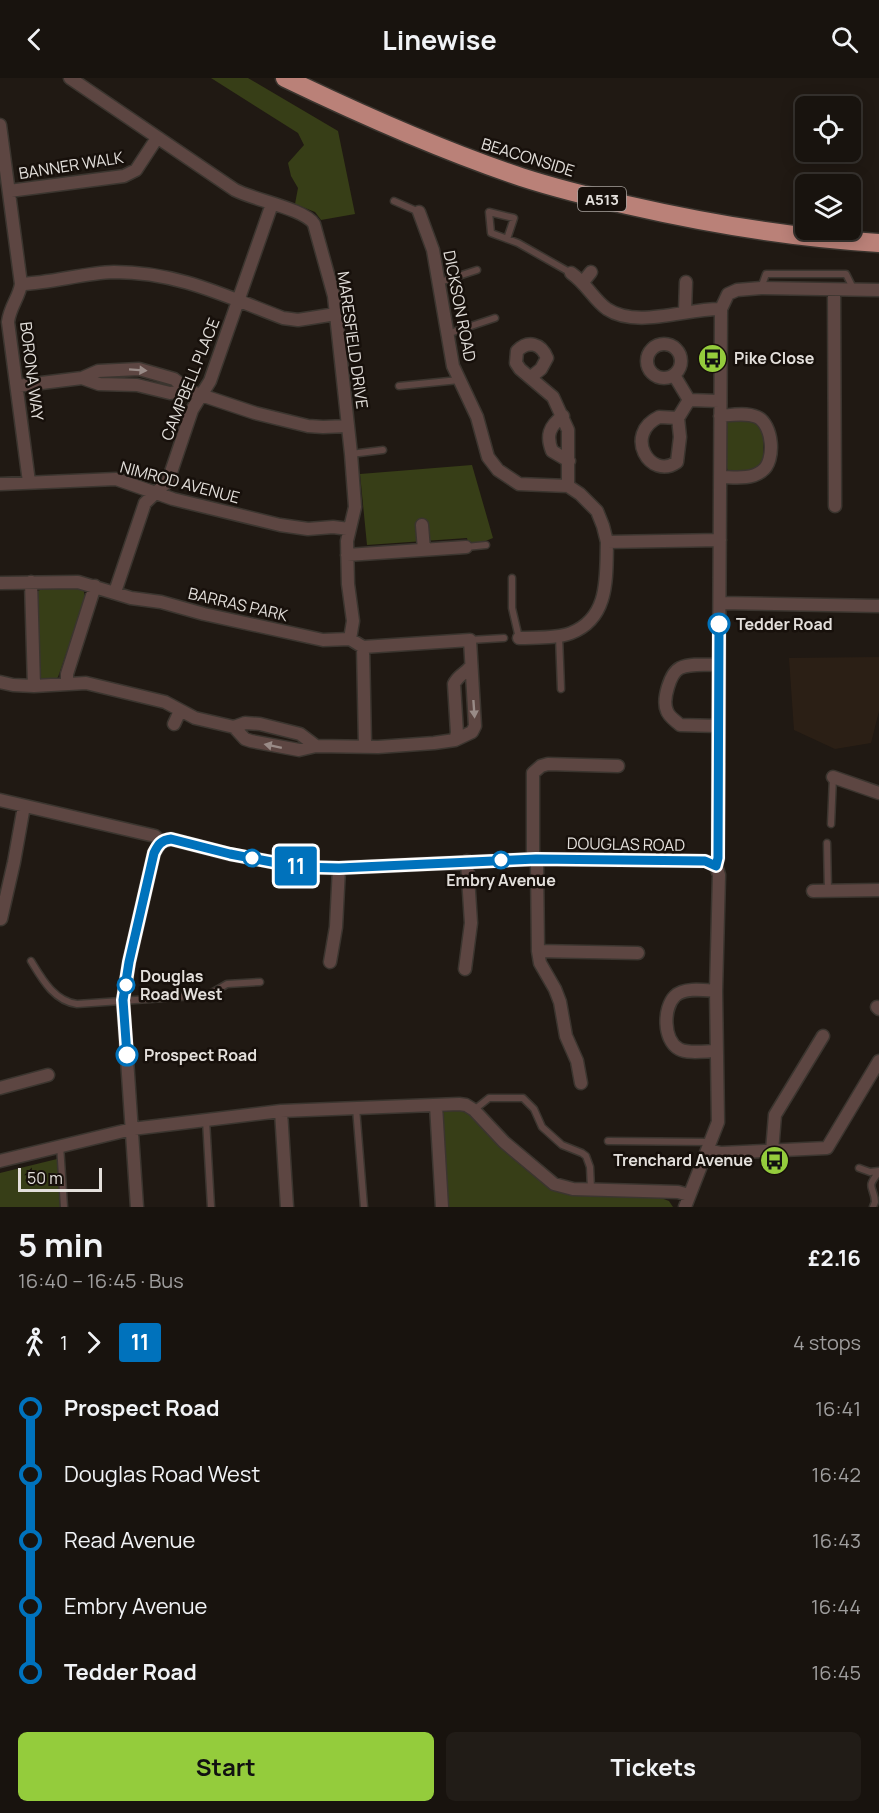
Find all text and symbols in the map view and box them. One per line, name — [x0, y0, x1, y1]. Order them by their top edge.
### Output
text: Linewise — [382, 21, 497, 58]
icon: back — [18, 23, 51, 56]
icon: search — [828, 23, 861, 56]
map controls — [795, 96, 861, 240]
button: locate — [795, 96, 861, 162]
street label: BEACONSIDE — [479, 132, 577, 182]
street label: BANNER WALK — [17, 146, 126, 184]
button: layers — [795, 174, 861, 240]
road number: A513 — [578, 187, 626, 211]
street label: DICKSON ROAD — [438, 249, 482, 364]
street label: MARESFIELD DRIVE — [332, 270, 374, 410]
street label: CAMPBELL PLACE — [155, 314, 225, 444]
street label: BORONA WAY — [15, 320, 49, 422]
bus stop icon: Pike Close — [697, 342, 729, 374]
place label: Pike Close — [734, 347, 815, 369]
one-way arrow — [128, 366, 147, 375]
street label: NIMROD AVENUE — [118, 455, 242, 509]
street label: BARRAS PARK — [186, 582, 290, 626]
marker: Tedder Road — [708, 613, 730, 635]
place label: Tedder Road — [736, 613, 833, 635]
one-way arrow — [469, 699, 479, 718]
one-way arrow — [263, 740, 282, 750]
street label: DOUGLAS ROAD — [567, 832, 685, 856]
line badge: 11 — [269, 846, 323, 886]
unlabelled marker — [243, 849, 261, 867]
marker: Embry Avenue — [492, 851, 510, 869]
text: 11 — [287, 852, 305, 880]
place label: Embry Avenue — [446, 869, 556, 891]
place label: Douglas Road West — [140, 965, 223, 1005]
marker: Douglas Road West — [117, 976, 135, 994]
marker: Prospect Road — [116, 1044, 138, 1066]
place label: Prospect Road — [144, 1044, 257, 1066]
bus stop icon: Trenchard Avenue — [758, 1144, 790, 1176]
place label: Trenchard Avenue — [613, 1149, 753, 1171]
scale bar — [18, 1165, 102, 1192]
text: 50 m — [27, 1167, 63, 1189]
text: 5 min — [18, 1222, 104, 1267]
text: £2.16 — [808, 1243, 861, 1273]
text: 16:40 – 16:45 · Bus — [18, 1267, 184, 1294]
icon: walk — [18, 1326, 51, 1359]
icon: forward — [77, 1326, 110, 1359]
text: 11 — [131, 1328, 149, 1356]
text: 1 — [60, 1329, 68, 1356]
text: 4 stops — [793, 1329, 861, 1356]
text: Prospect Road — [64, 1393, 220, 1423]
text: 16:41 — [815, 1395, 861, 1422]
text: Douglas Road West — [64, 1459, 260, 1489]
text: 16:42 — [812, 1461, 861, 1488]
text: Read Avenue — [64, 1525, 195, 1555]
text: 16:43 — [812, 1527, 861, 1554]
text: Embry Avenue — [64, 1591, 207, 1621]
text: 16:44 — [811, 1593, 861, 1620]
text: Tedder Road — [64, 1657, 197, 1687]
text: 16:45 — [811, 1659, 861, 1686]
button: Start — [18, 1732, 434, 1801]
button: Tickets — [446, 1732, 861, 1801]

